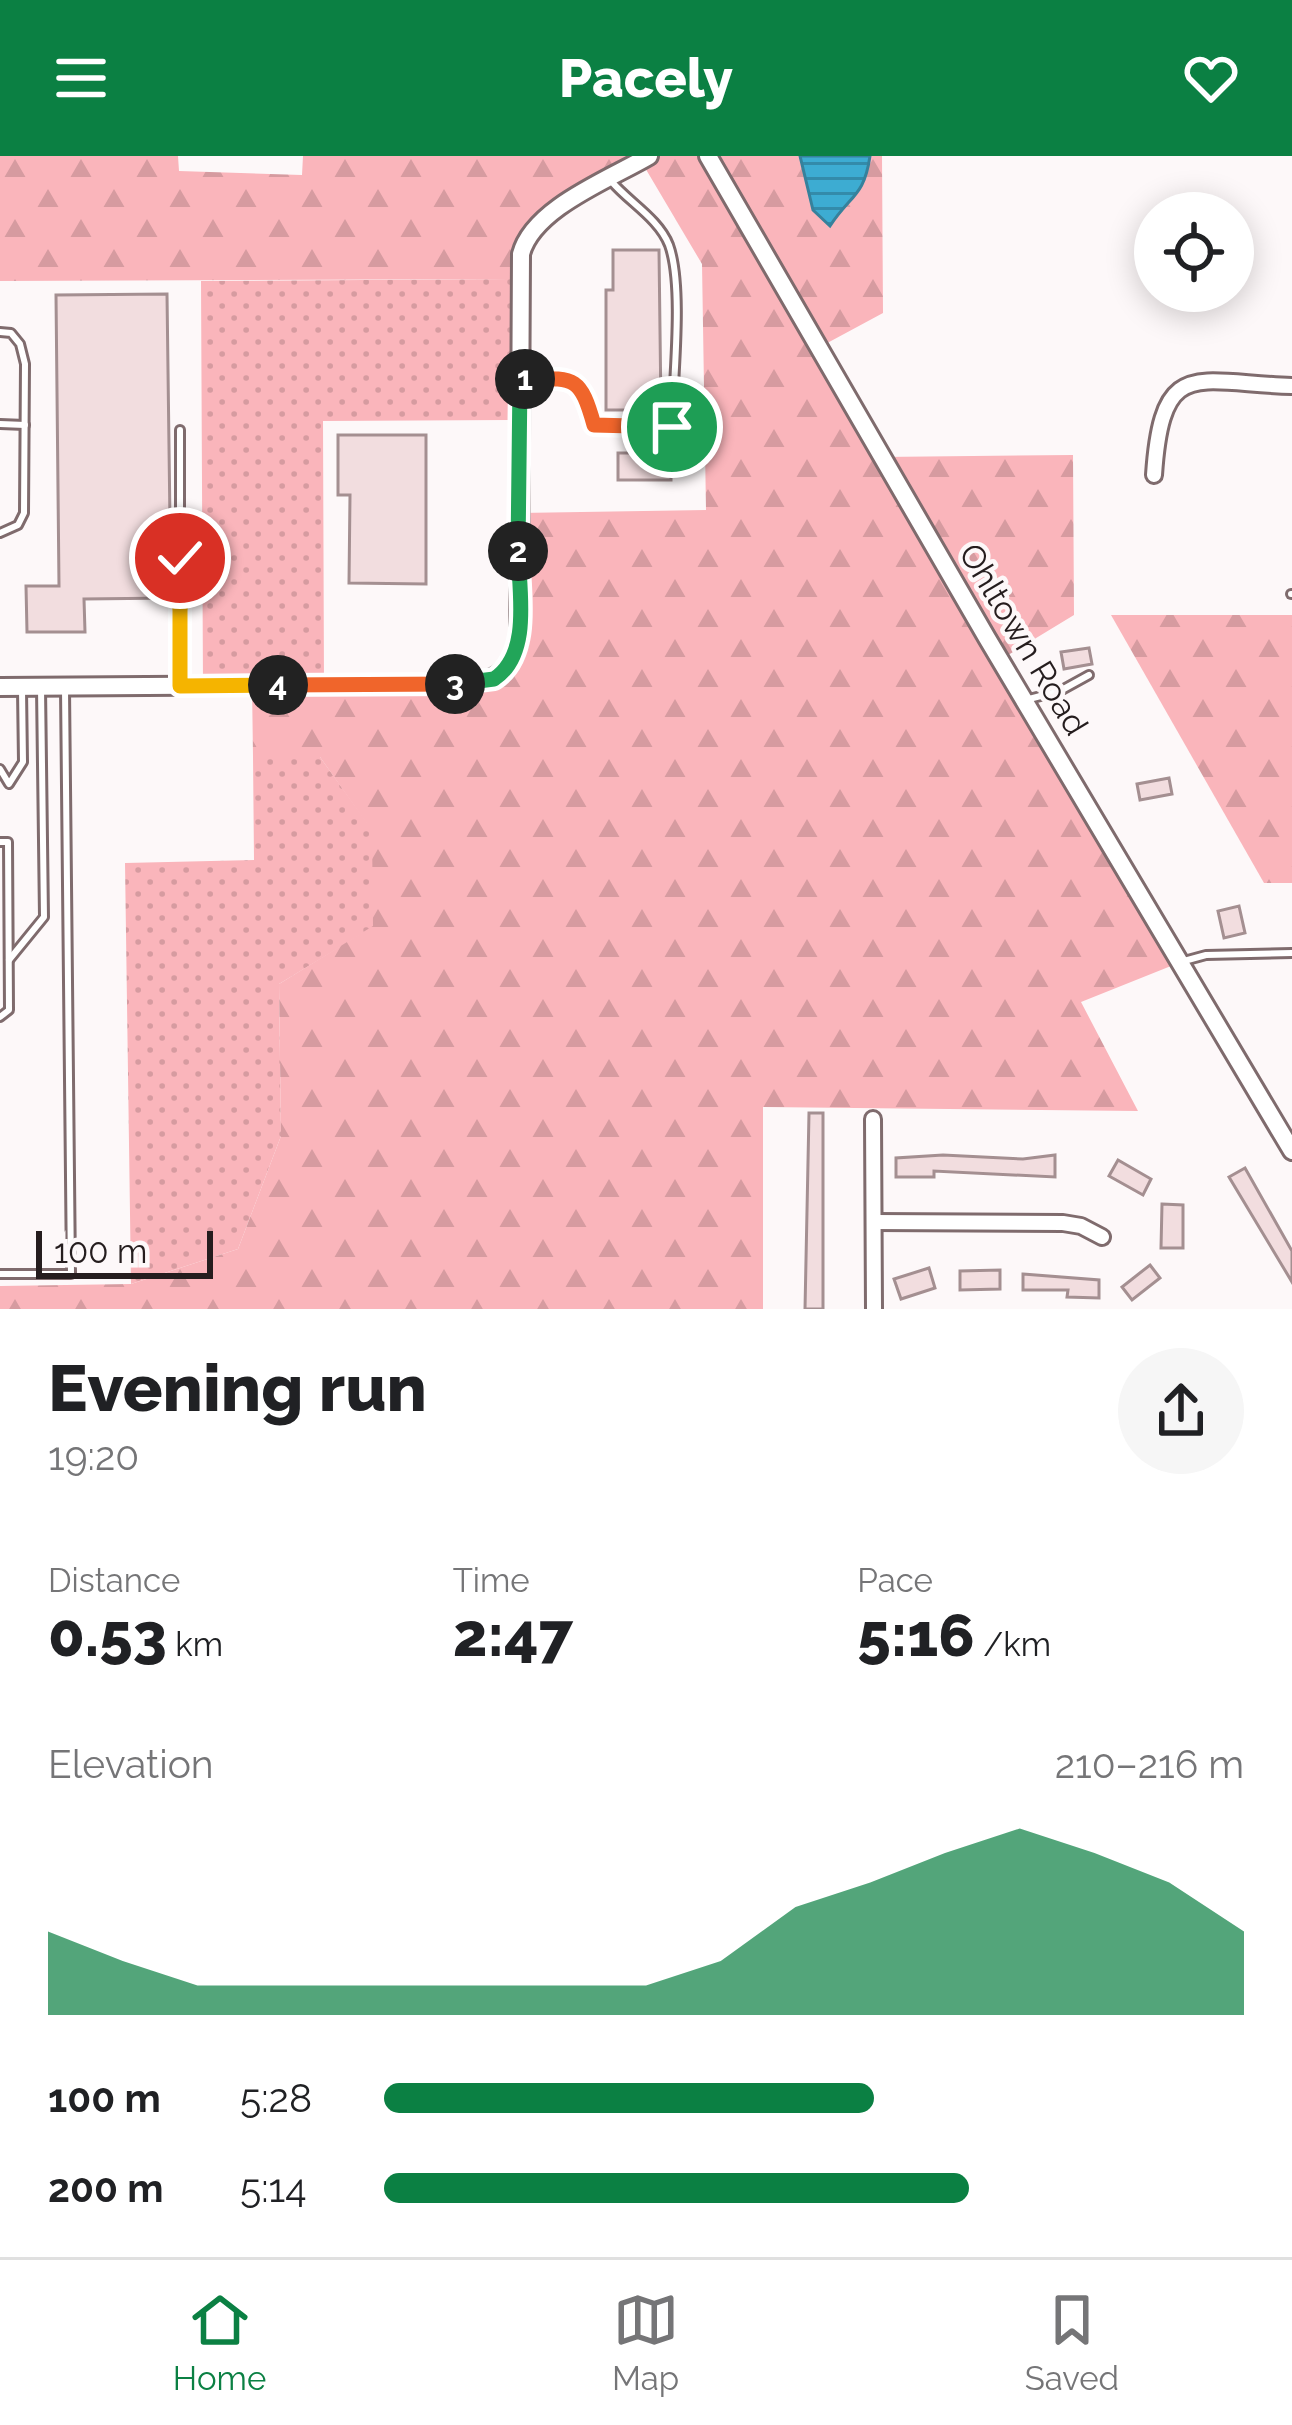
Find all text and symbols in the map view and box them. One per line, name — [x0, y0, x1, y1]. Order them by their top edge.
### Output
icon: menu — [48, 45, 114, 111]
icon: heart — [1178, 45, 1244, 111]
text: Pacely — [559, 46, 733, 110]
map controls — [1134, 192, 1254, 312]
button: locate — [1134, 192, 1254, 312]
pin: 1 — [495, 349, 555, 409]
text: 1 — [517, 359, 533, 398]
pin — [621, 376, 723, 478]
icon: arrive — [639, 394, 705, 460]
pin — [129, 507, 231, 609]
pin: 2 — [488, 521, 548, 581]
icon: check — [147, 525, 213, 591]
text: 2 — [509, 531, 527, 570]
street label: Ohltown Road — [951, 536, 1096, 742]
pin: 3 — [425, 654, 485, 714]
pin: 4 — [248, 655, 308, 715]
text: 3 — [446, 664, 464, 703]
text: 4 — [269, 665, 287, 704]
scale bar — [36, 1225, 213, 1278]
text: 100 m — [54, 1232, 147, 1271]
button: share — [1118, 1348, 1244, 1474]
text: Evening run — [48, 1349, 427, 1426]
text: 19:20 — [48, 1433, 139, 1479]
text: Distance — [48, 1561, 180, 1600]
text: Time — [453, 1561, 530, 1600]
text: Pace — [857, 1561, 933, 1600]
text: 0.53 — [48, 1600, 167, 1670]
text: 2:47 — [453, 1600, 573, 1670]
text: 5:16 — [857, 1600, 975, 1670]
text: km — [167, 1625, 223, 1664]
text: /km — [975, 1625, 1051, 1664]
text: Elevation — [48, 1741, 214, 1787]
text: 210–216 m — [1055, 1741, 1244, 1787]
text: 100 m — [48, 2075, 161, 2121]
text: 5:28 — [240, 2075, 312, 2121]
text: 200 m — [48, 2165, 164, 2211]
text: 5:14 — [240, 2165, 307, 2211]
tab: Home — [173, 2287, 266, 2398]
tab: Map — [612, 2287, 679, 2398]
tab: Saved — [1025, 2287, 1119, 2398]

